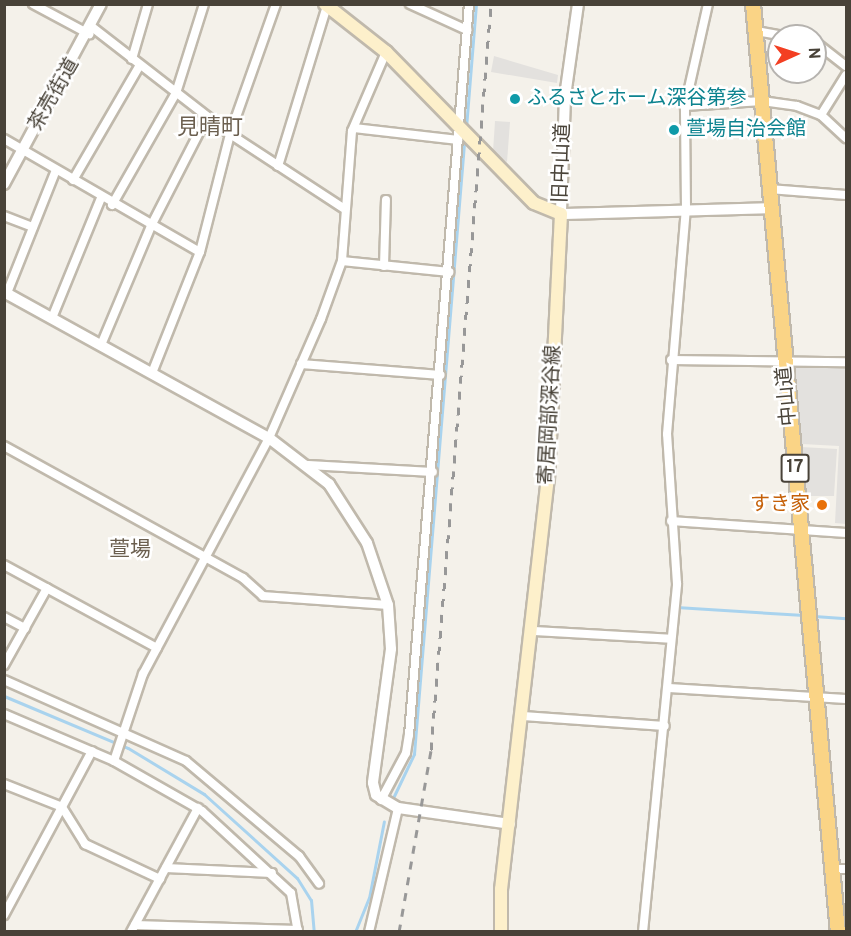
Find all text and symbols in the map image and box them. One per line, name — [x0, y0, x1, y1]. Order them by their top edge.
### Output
north arrow — [767, 24, 827, 84]
text: N — [803, 47, 823, 59]
street label: 茶売街道 — [25, 54, 85, 136]
place label: ふるさとホーム深谷第参 — [527, 87, 747, 111]
marker: ふるさとホーム深谷第参 — [508, 92, 522, 106]
district label: 見晴町 — [177, 116, 243, 142]
place label: 萱場自治会館 — [686, 118, 806, 142]
street label: 旧中山道 — [550, 123, 576, 203]
marker: 萱場自治会館 — [667, 123, 681, 137]
street label: 寄居岡部深谷線 — [535, 344, 567, 486]
street label: 中山道 — [773, 365, 803, 427]
road number: 17 — [780, 453, 810, 483]
place label: すき家 — [750, 493, 810, 517]
marker: すき家 — [815, 498, 829, 512]
district label: 萱場 — [109, 538, 151, 564]

